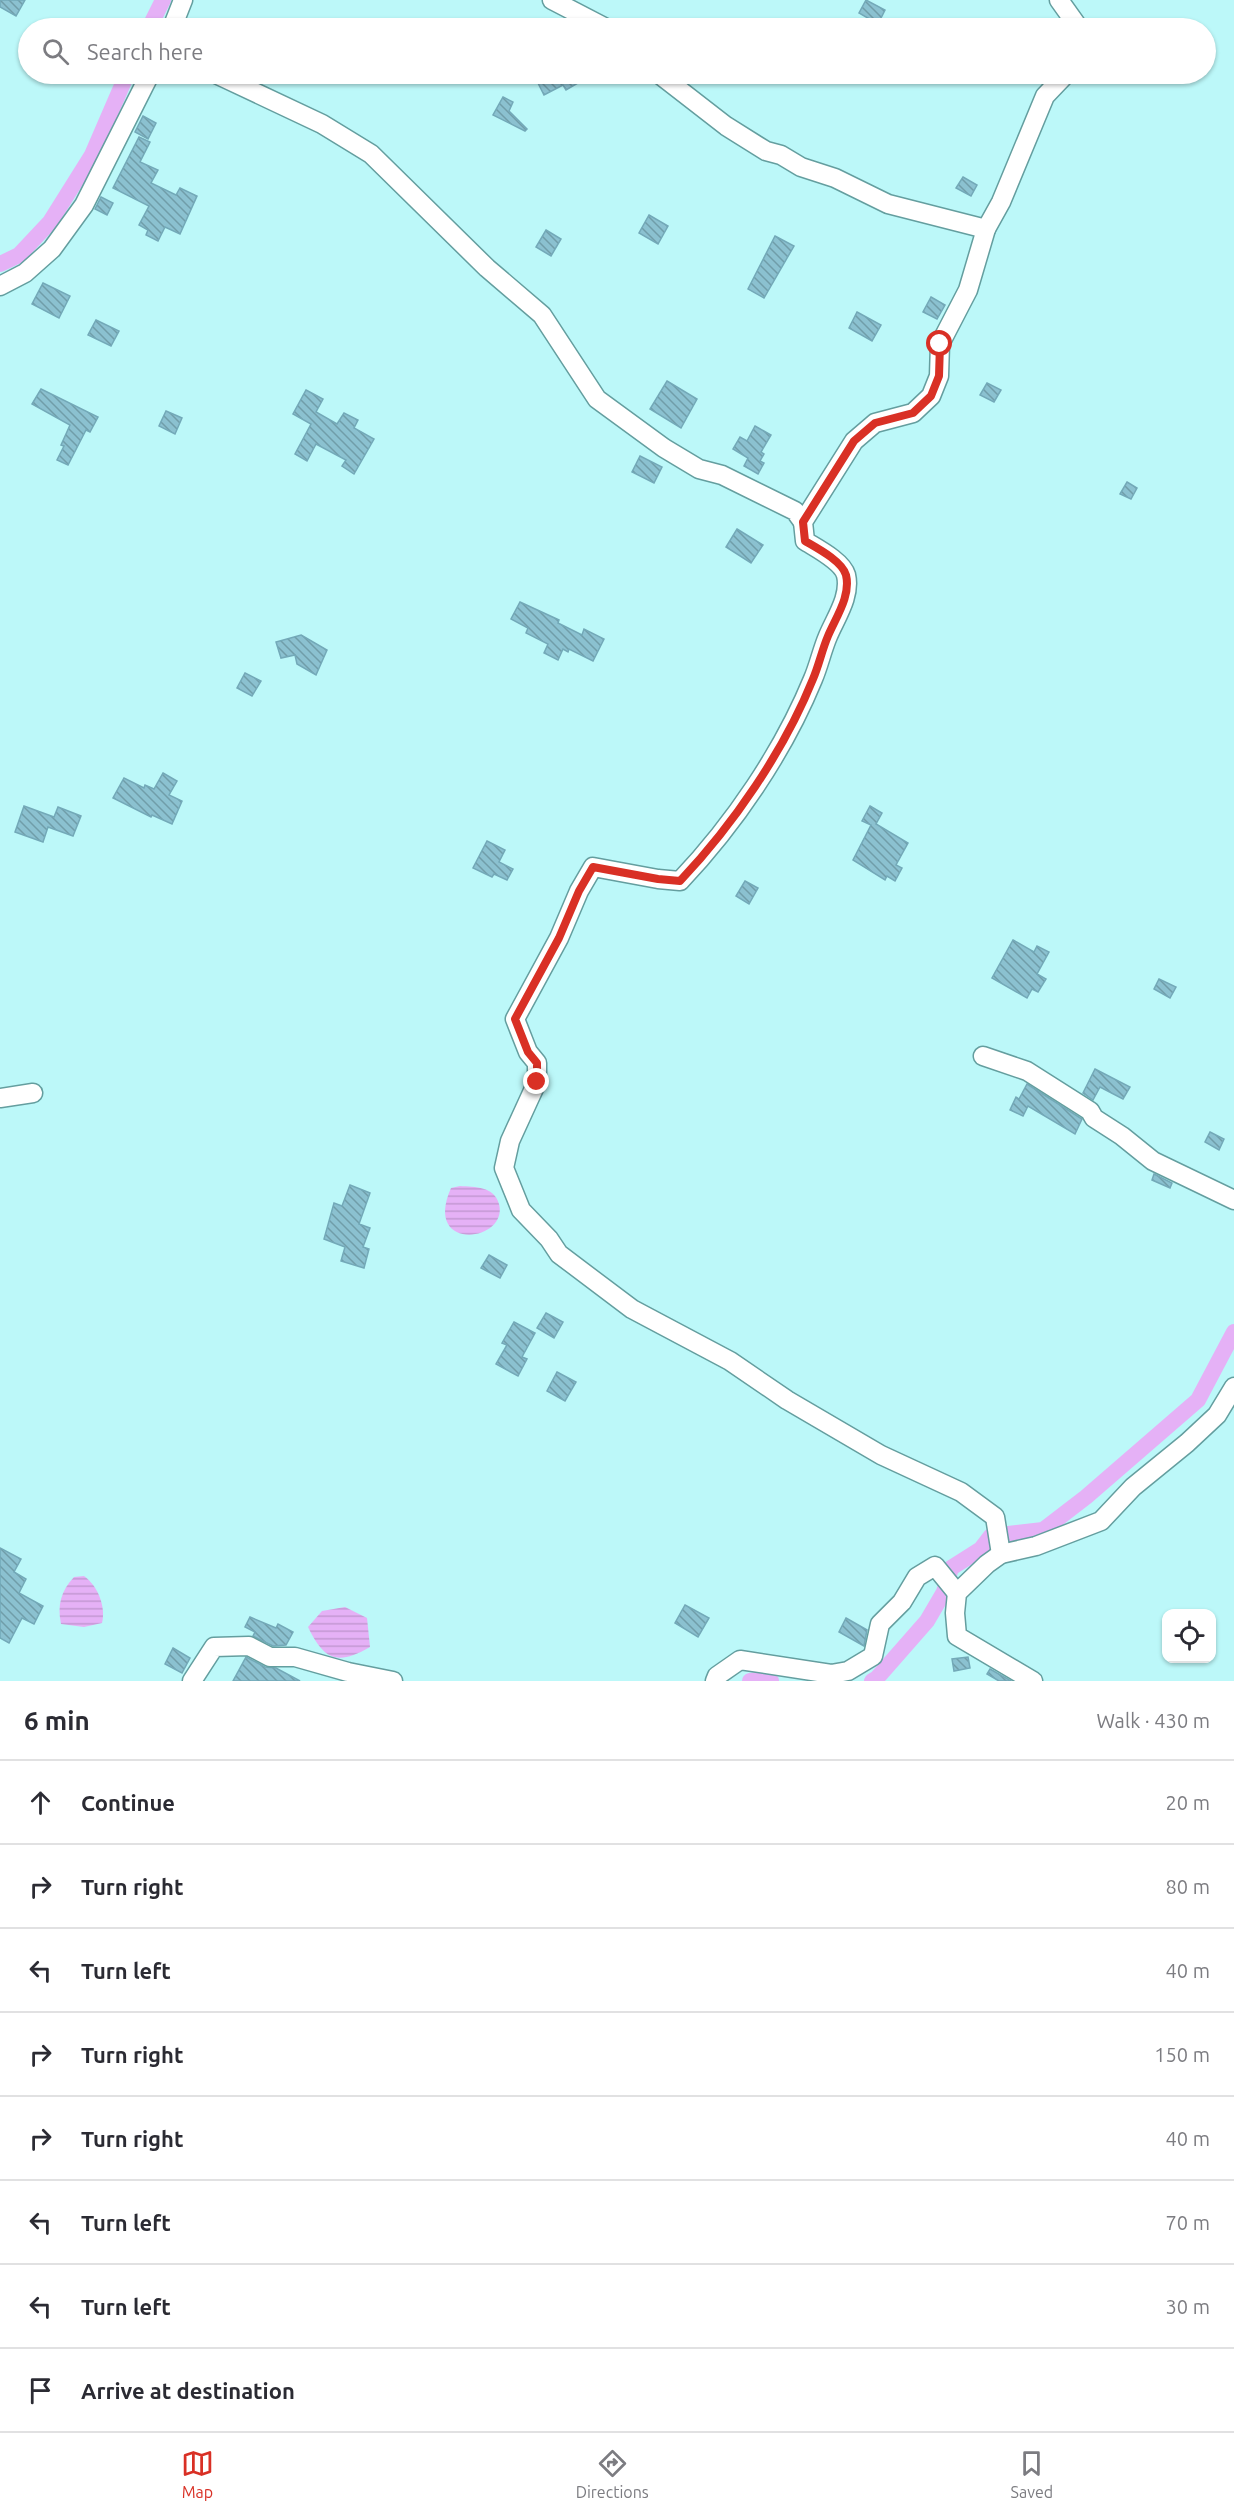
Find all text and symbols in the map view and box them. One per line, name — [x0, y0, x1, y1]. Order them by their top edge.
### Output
search box — [18, 18, 1216, 84]
icon: search — [39, 35, 72, 68]
text: Search here — [87, 39, 203, 64]
route start — [926, 330, 952, 356]
route end — [523, 1068, 549, 1094]
map controls — [1162, 1609, 1216, 1663]
button: locate — [1162, 1609, 1216, 1663]
text: 6 min — [24, 1706, 90, 1735]
text: Walk · 430 m — [1097, 1709, 1210, 1732]
icon: ahead — [24, 1786, 57, 1819]
text: Continue — [81, 1790, 175, 1815]
text: 20 m — [1166, 1791, 1210, 1814]
icon: right — [24, 1870, 57, 1903]
text: Turn right — [81, 1874, 183, 1899]
text: 80 m — [1166, 1875, 1210, 1898]
icon: left — [24, 1954, 57, 1987]
text: Turn left — [81, 1958, 171, 1983]
text: 40 m — [1166, 1959, 1210, 1982]
icon: right — [24, 2038, 57, 2071]
text: Turn right — [81, 2042, 183, 2067]
text: 150 m — [1154, 2043, 1210, 2066]
icon: right — [24, 2122, 57, 2155]
text: Turn right — [81, 2126, 183, 2151]
text: 40 m — [1166, 2127, 1210, 2150]
icon: left — [24, 2206, 57, 2239]
text: Turn left — [81, 2210, 171, 2235]
text: 70 m — [1166, 2211, 1210, 2234]
icon: left — [24, 2290, 57, 2323]
text: Turn left — [81, 2294, 171, 2319]
text: 30 m — [1166, 2295, 1210, 2318]
icon: arrive — [24, 2374, 57, 2407]
text: Arrive at destination — [81, 2378, 295, 2403]
tab: Map — [181, 2447, 214, 2501]
tab: Directions — [576, 2447, 649, 2501]
tab: Saved — [1011, 2447, 1053, 2501]

